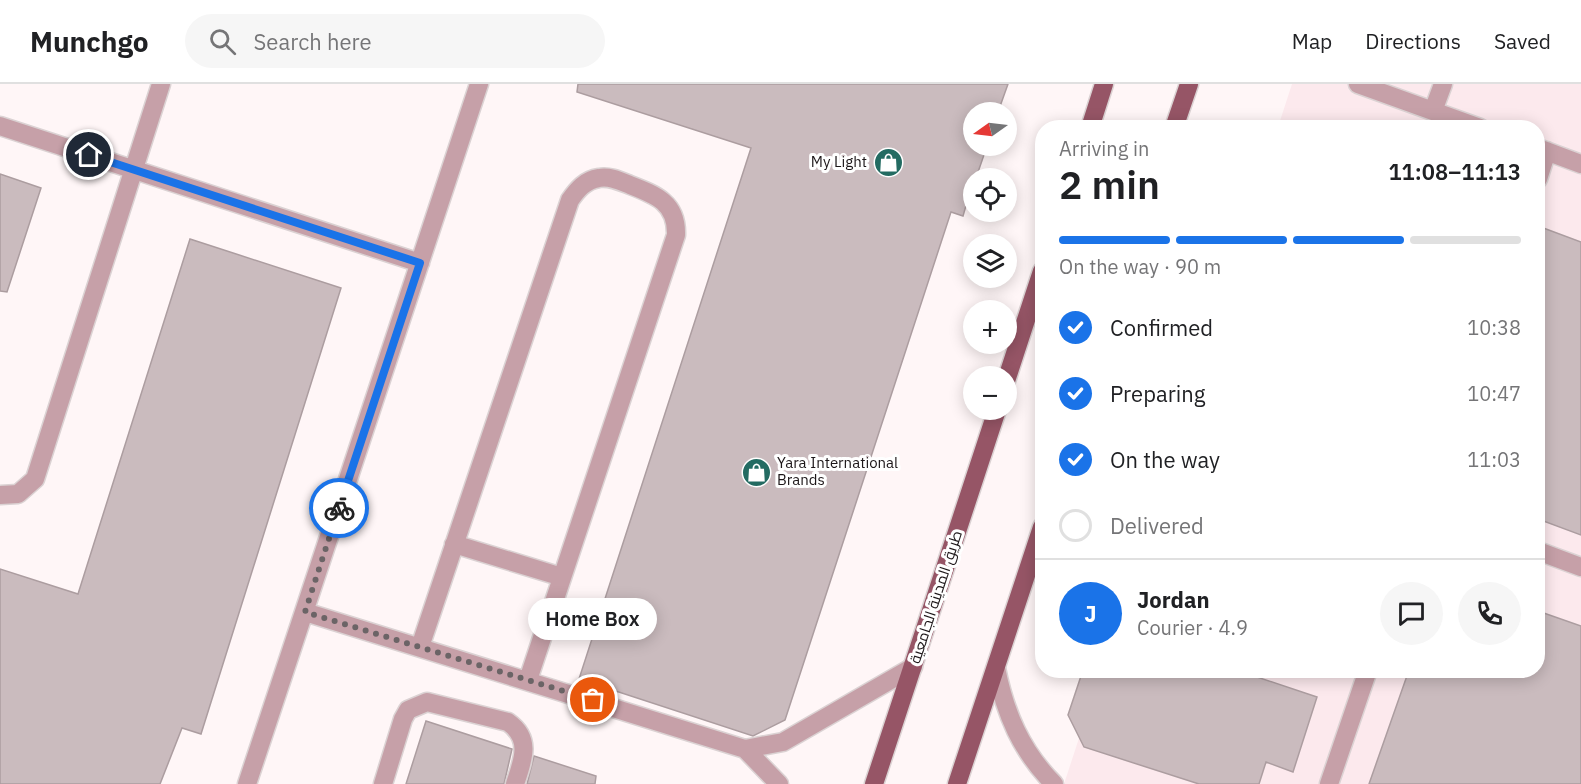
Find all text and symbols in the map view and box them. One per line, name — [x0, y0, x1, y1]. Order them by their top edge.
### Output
search box — [185, 14, 605, 68]
text: Munchgo — [30, 23, 149, 60]
icon: search — [206, 25, 239, 58]
text: Search here — [254, 27, 372, 56]
text: Map — [1292, 27, 1332, 55]
text: Directions — [1365, 27, 1461, 55]
text: Saved — [1494, 27, 1551, 55]
north arrow — [963, 102, 1017, 156]
map controls — [963, 102, 1017, 420]
pin — [63, 129, 114, 180]
text: Arriving in — [1059, 135, 1149, 162]
icon: home — [72, 138, 105, 171]
shop icon: My Light — [872, 146, 904, 178]
place label: My Light — [811, 152, 867, 171]
text: 11:08–11:13 — [1388, 157, 1521, 186]
text: 2 min — [1059, 159, 1160, 210]
button: locate — [963, 168, 1017, 222]
button: layers — [963, 234, 1017, 288]
text: On the way · 90 m — [1059, 253, 1221, 280]
button: + — [963, 300, 1017, 354]
icon: check — [1059, 311, 1092, 344]
text: Confirmed — [1110, 313, 1213, 342]
text: 10:38 — [1467, 314, 1521, 341]
button: − — [963, 366, 1017, 420]
icon: check — [1059, 377, 1092, 410]
text: Preparing — [1110, 379, 1205, 408]
text: 10:47 — [1467, 380, 1521, 407]
icon: check — [1059, 443, 1092, 476]
text: On the way — [1110, 445, 1220, 474]
text: 11:03 — [1467, 446, 1521, 473]
place label: Yara International Brands — [777, 453, 898, 489]
shop icon: Yara International Brands — [740, 456, 772, 488]
courier — [309, 478, 369, 538]
icon: bike — [323, 492, 356, 525]
text: Delivered — [1110, 511, 1204, 540]
street label: طريق المدينة الجامعية — [905, 528, 967, 666]
button: chat — [1380, 582, 1443, 645]
button: phone — [1458, 582, 1521, 645]
text: Jordan — [1137, 585, 1210, 614]
callout: Home Box — [528, 598, 658, 640]
text: J — [1084, 599, 1097, 628]
text: Home Box — [545, 605, 640, 632]
text: Courier · 4.9 — [1137, 614, 1248, 641]
pin — [567, 674, 618, 725]
icon: bag — [576, 683, 609, 716]

